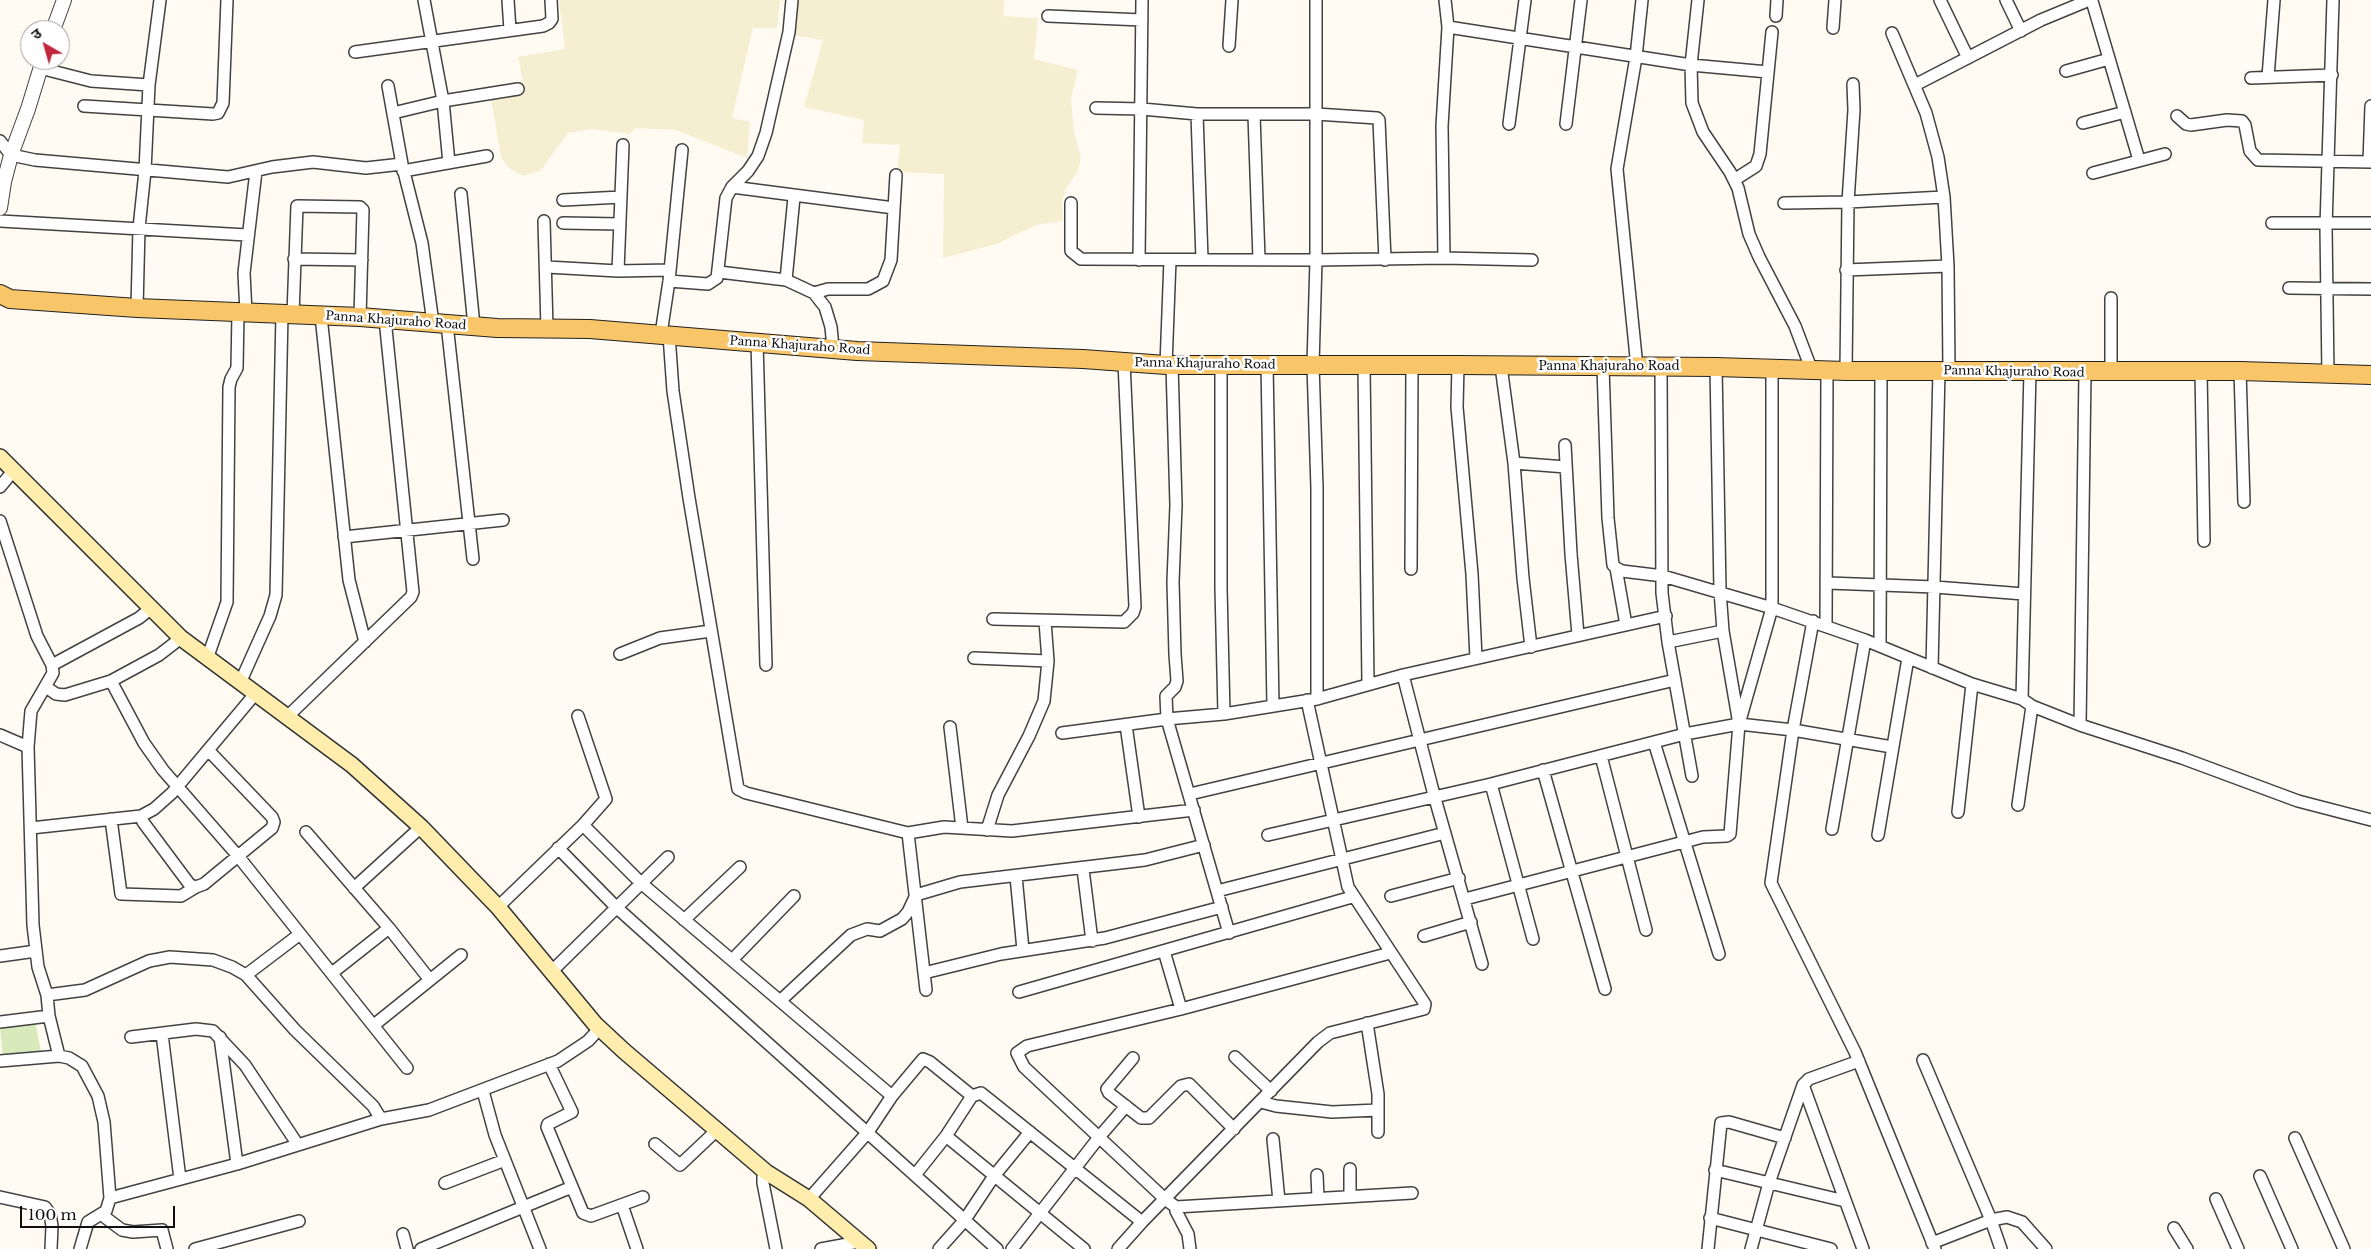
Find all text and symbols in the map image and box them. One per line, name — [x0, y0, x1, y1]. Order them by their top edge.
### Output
north arrow — [20, 20, 70, 70]
text: उ — [28, 24, 45, 44]
street label: Panna Khajuraho Road — [325, 309, 467, 333]
street label: Panna Khajuraho Road — [729, 334, 871, 358]
street label: Panna Khajuraho Road — [1134, 356, 1276, 372]
street label: Panna Khajuraho Road — [1538, 360, 1680, 374]
street label: Panna Khajuraho Road — [1943, 364, 2085, 380]
scale bar — [22, 1196, 178, 1228]
text: 100 m — [28, 1205, 77, 1224]

